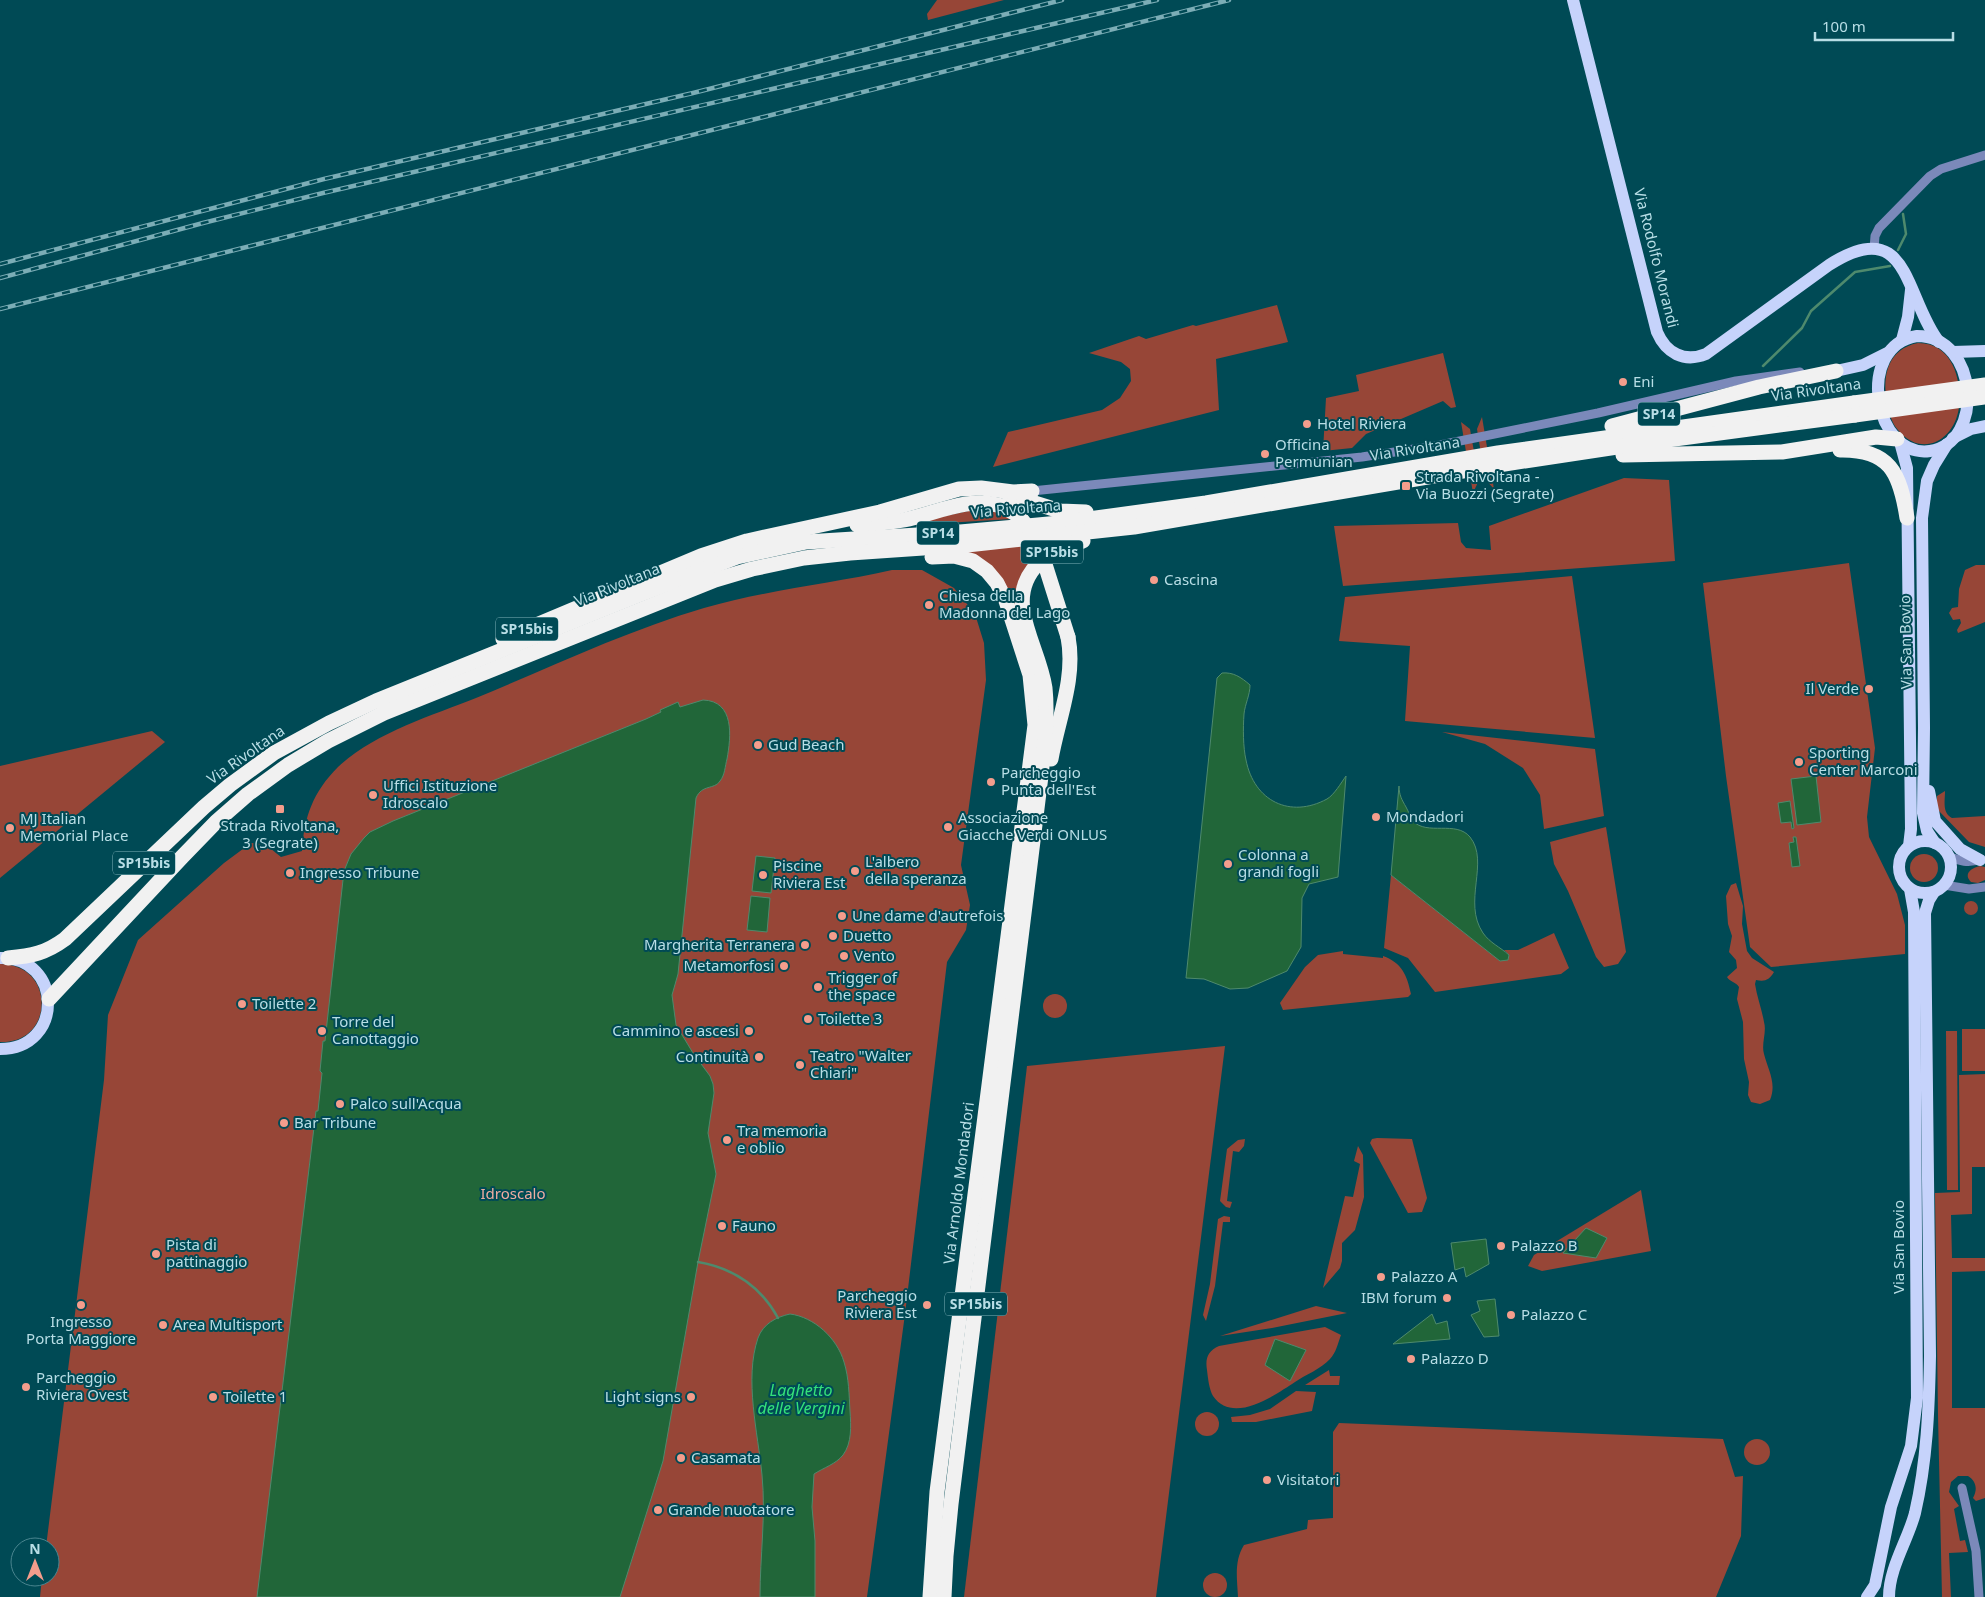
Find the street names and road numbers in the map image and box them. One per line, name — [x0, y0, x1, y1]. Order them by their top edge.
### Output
street label: Via Rodolfo Morandi — [1630, 186, 1684, 330]
street label: Via Rivoltana — [1770, 373, 1862, 405]
road number: SP14 — [1638, 402, 1680, 426]
street label: Via Rivoltana — [1369, 431, 1461, 465]
street label: Via Rivoltana — [970, 494, 1062, 522]
road number: SP14 — [917, 522, 959, 544]
road number: SP15bis — [1021, 540, 1083, 564]
street label: Via Rivoltana — [571, 558, 662, 610]
street label: Via San Bovio — [1894, 595, 1916, 689]
road number: SP15bis — [496, 618, 558, 640]
street label: Via Rivoltana — [203, 720, 288, 788]
road number: SP15bis — [113, 851, 175, 874]
street label: Via Arnoldo Mondadori — [938, 1101, 978, 1265]
street label: Via San Bovio — [1888, 1200, 1908, 1294]
road number: SP15bis — [945, 1292, 1007, 1316]

